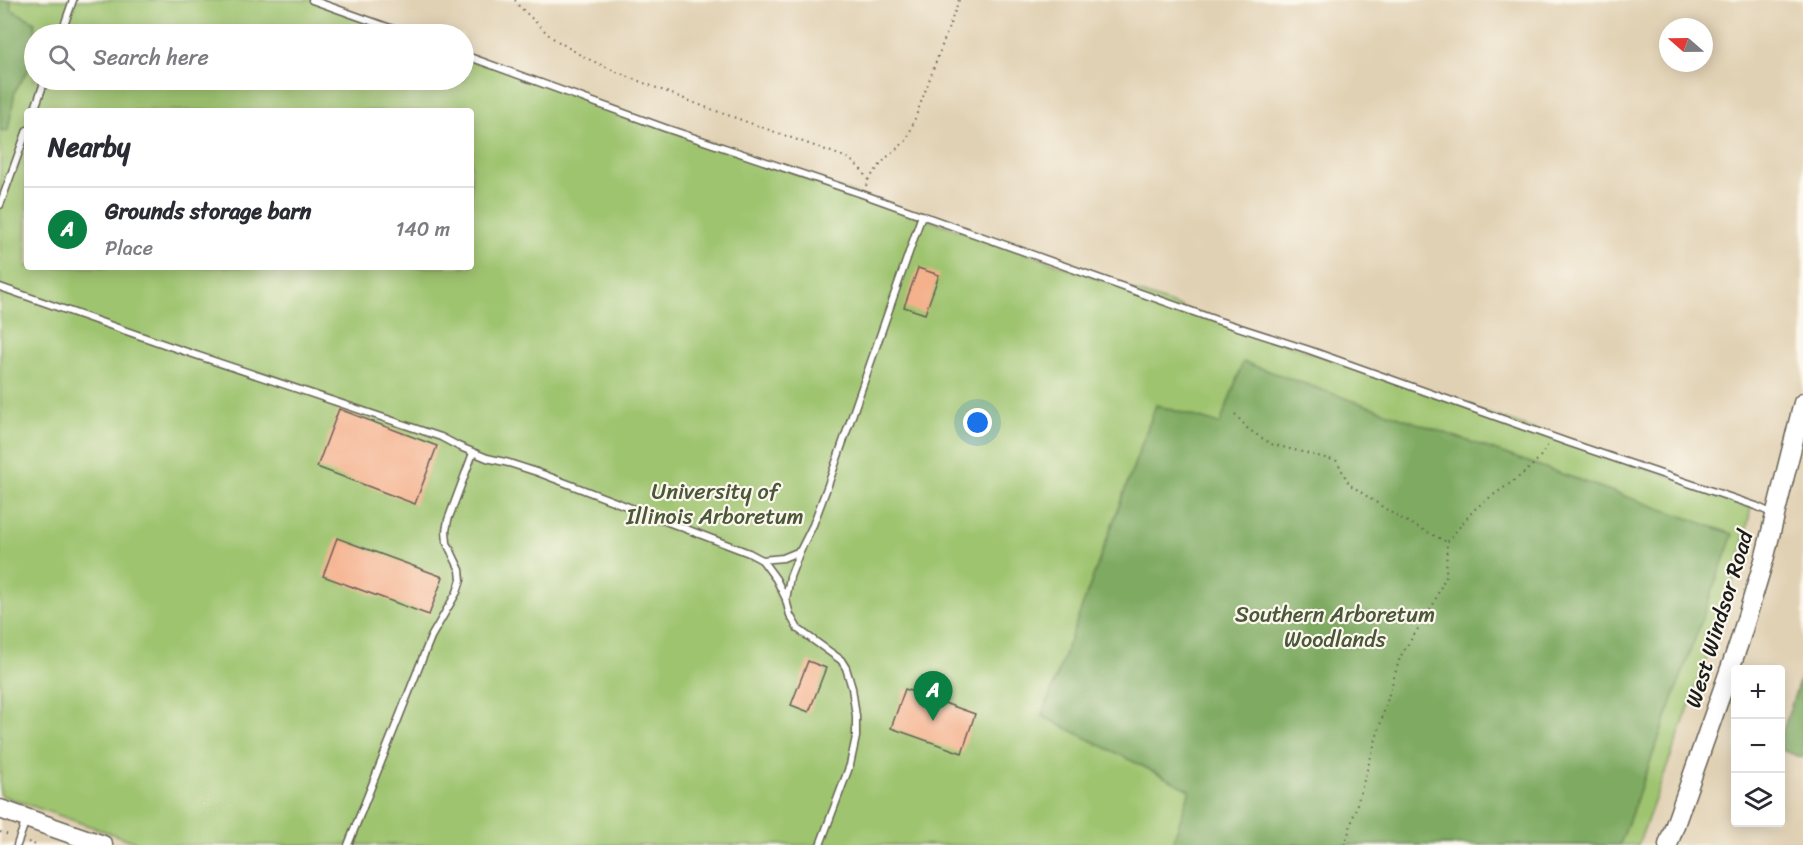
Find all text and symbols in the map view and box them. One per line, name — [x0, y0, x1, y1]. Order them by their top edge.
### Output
north arrow — [1659, 18, 1713, 72]
search box — [24, 24, 474, 90]
text: Search here — [93, 38, 209, 77]
icon: search — [45, 41, 78, 74]
text: Nearby — [48, 124, 130, 170]
text: Grounds storage barn — [105, 192, 311, 231]
text: A — [61, 212, 74, 247]
text: 140 m — [396, 212, 450, 247]
text: Place — [105, 231, 153, 266]
your location — [963, 408, 992, 437]
park label: University of Illinois Arboretum — [625, 472, 804, 536]
street label: West Windsor Road — [1674, 524, 1765, 712]
park label: Southern Arboretum Woodlands — [1235, 595, 1435, 659]
map controls — [1731, 665, 1785, 827]
button: + — [1731, 665, 1785, 719]
pin: A — [914, 672, 952, 721]
button: − — [1731, 719, 1785, 773]
button: layers — [1731, 773, 1785, 827]

